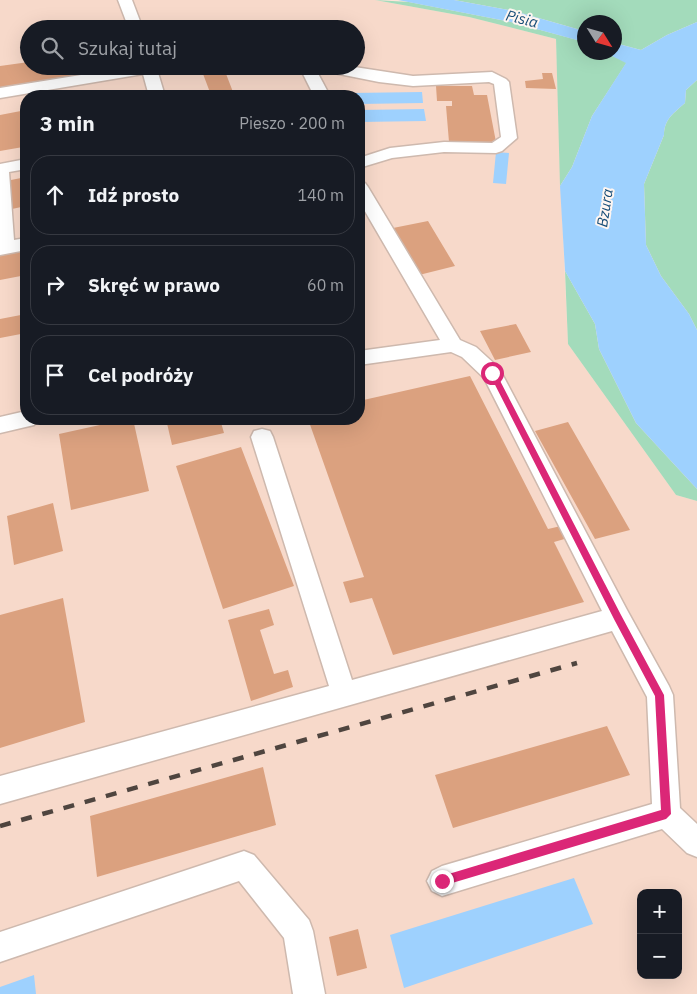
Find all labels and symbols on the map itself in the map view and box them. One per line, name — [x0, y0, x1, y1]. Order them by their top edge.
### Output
water label: Pisia — [504, 5, 540, 32]
north arrow — [577, 15, 622, 60]
water label: Bzura — [592, 187, 617, 228]
route start — [481, 362, 504, 385]
route end — [431, 870, 454, 893]

